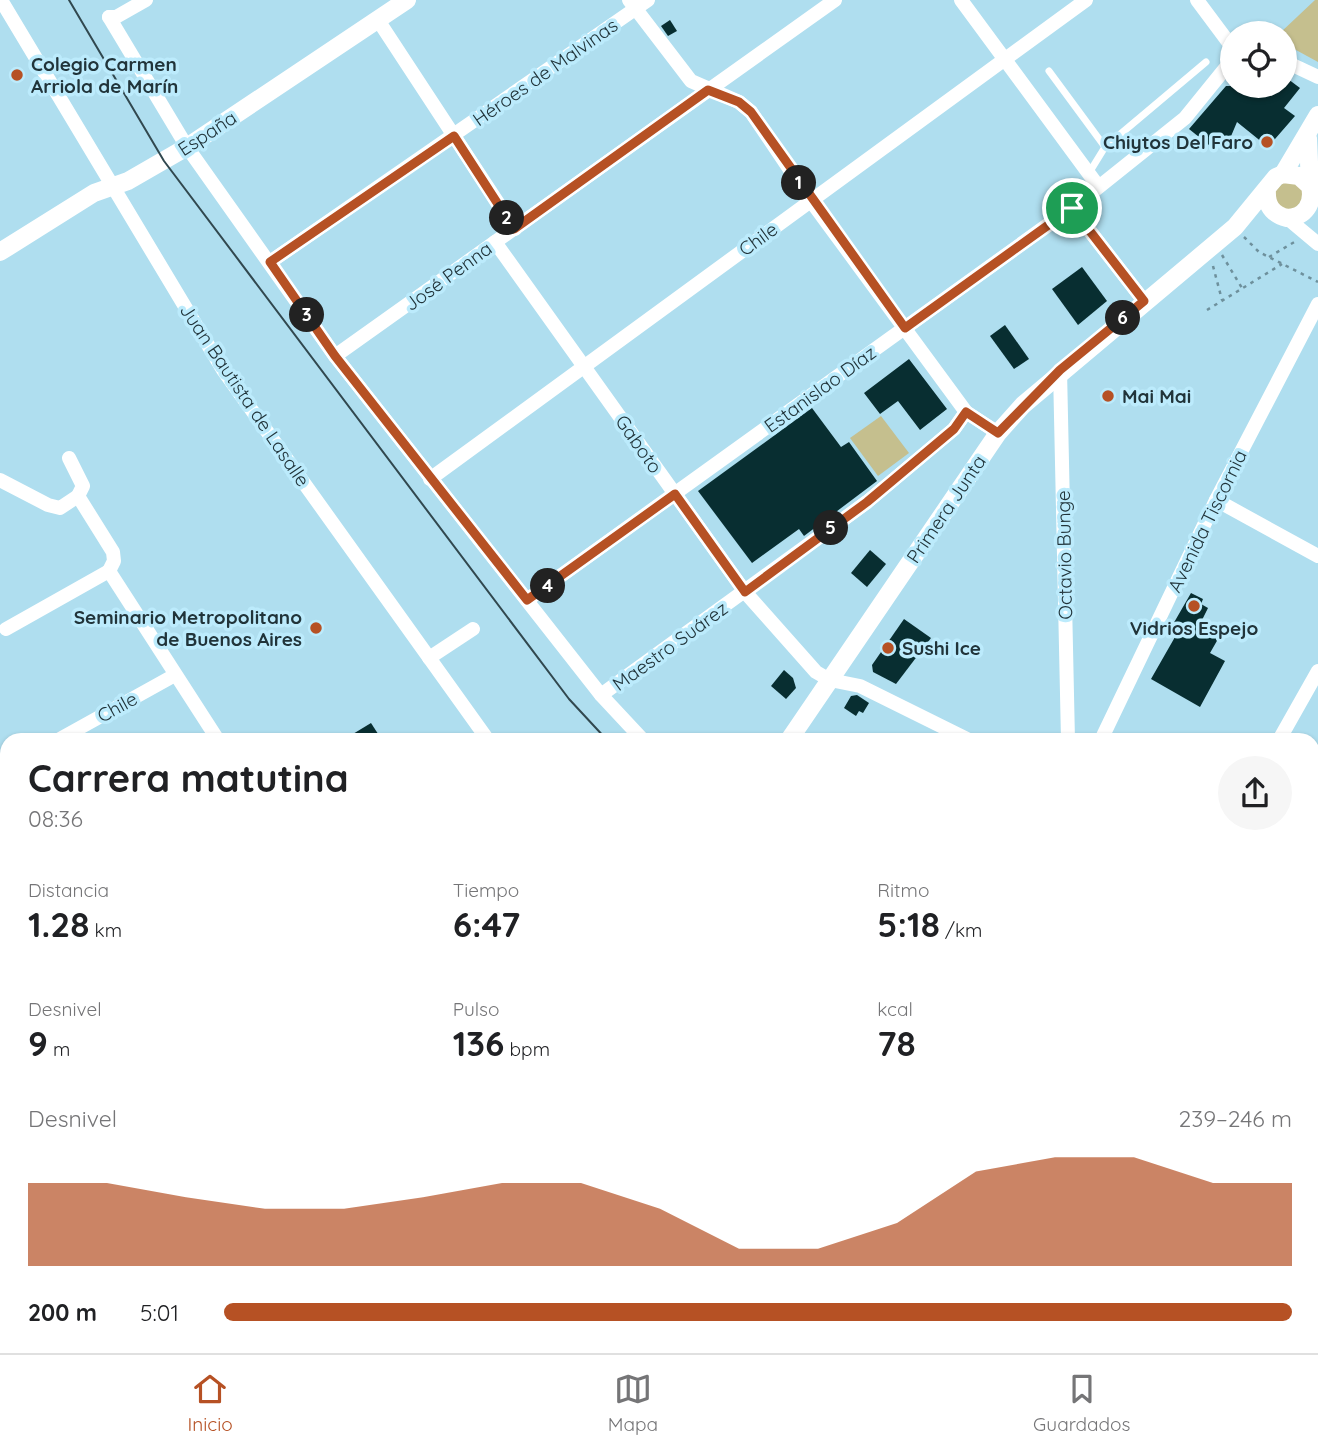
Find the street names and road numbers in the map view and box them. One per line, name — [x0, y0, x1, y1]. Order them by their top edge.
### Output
street label: Héroes de Malvinas — [468, 13, 622, 131]
street label: España — [173, 105, 241, 161]
street label: Chile — [734, 217, 782, 261]
street label: José Penna — [399, 236, 497, 316]
street label: Juan Bautista de Lasalle — [175, 299, 315, 491]
street label: Estanislao Díaz — [759, 340, 881, 438]
street label: Gaboto — [610, 410, 668, 478]
street label: Avenida Tiscornia — [1162, 446, 1252, 596]
street label: Primera Junta — [901, 450, 991, 568]
street label: Octavio Bunge — [1051, 490, 1077, 620]
street label: Maestro Suárez — [608, 596, 732, 696]
street label: Chile — [93, 686, 141, 728]

